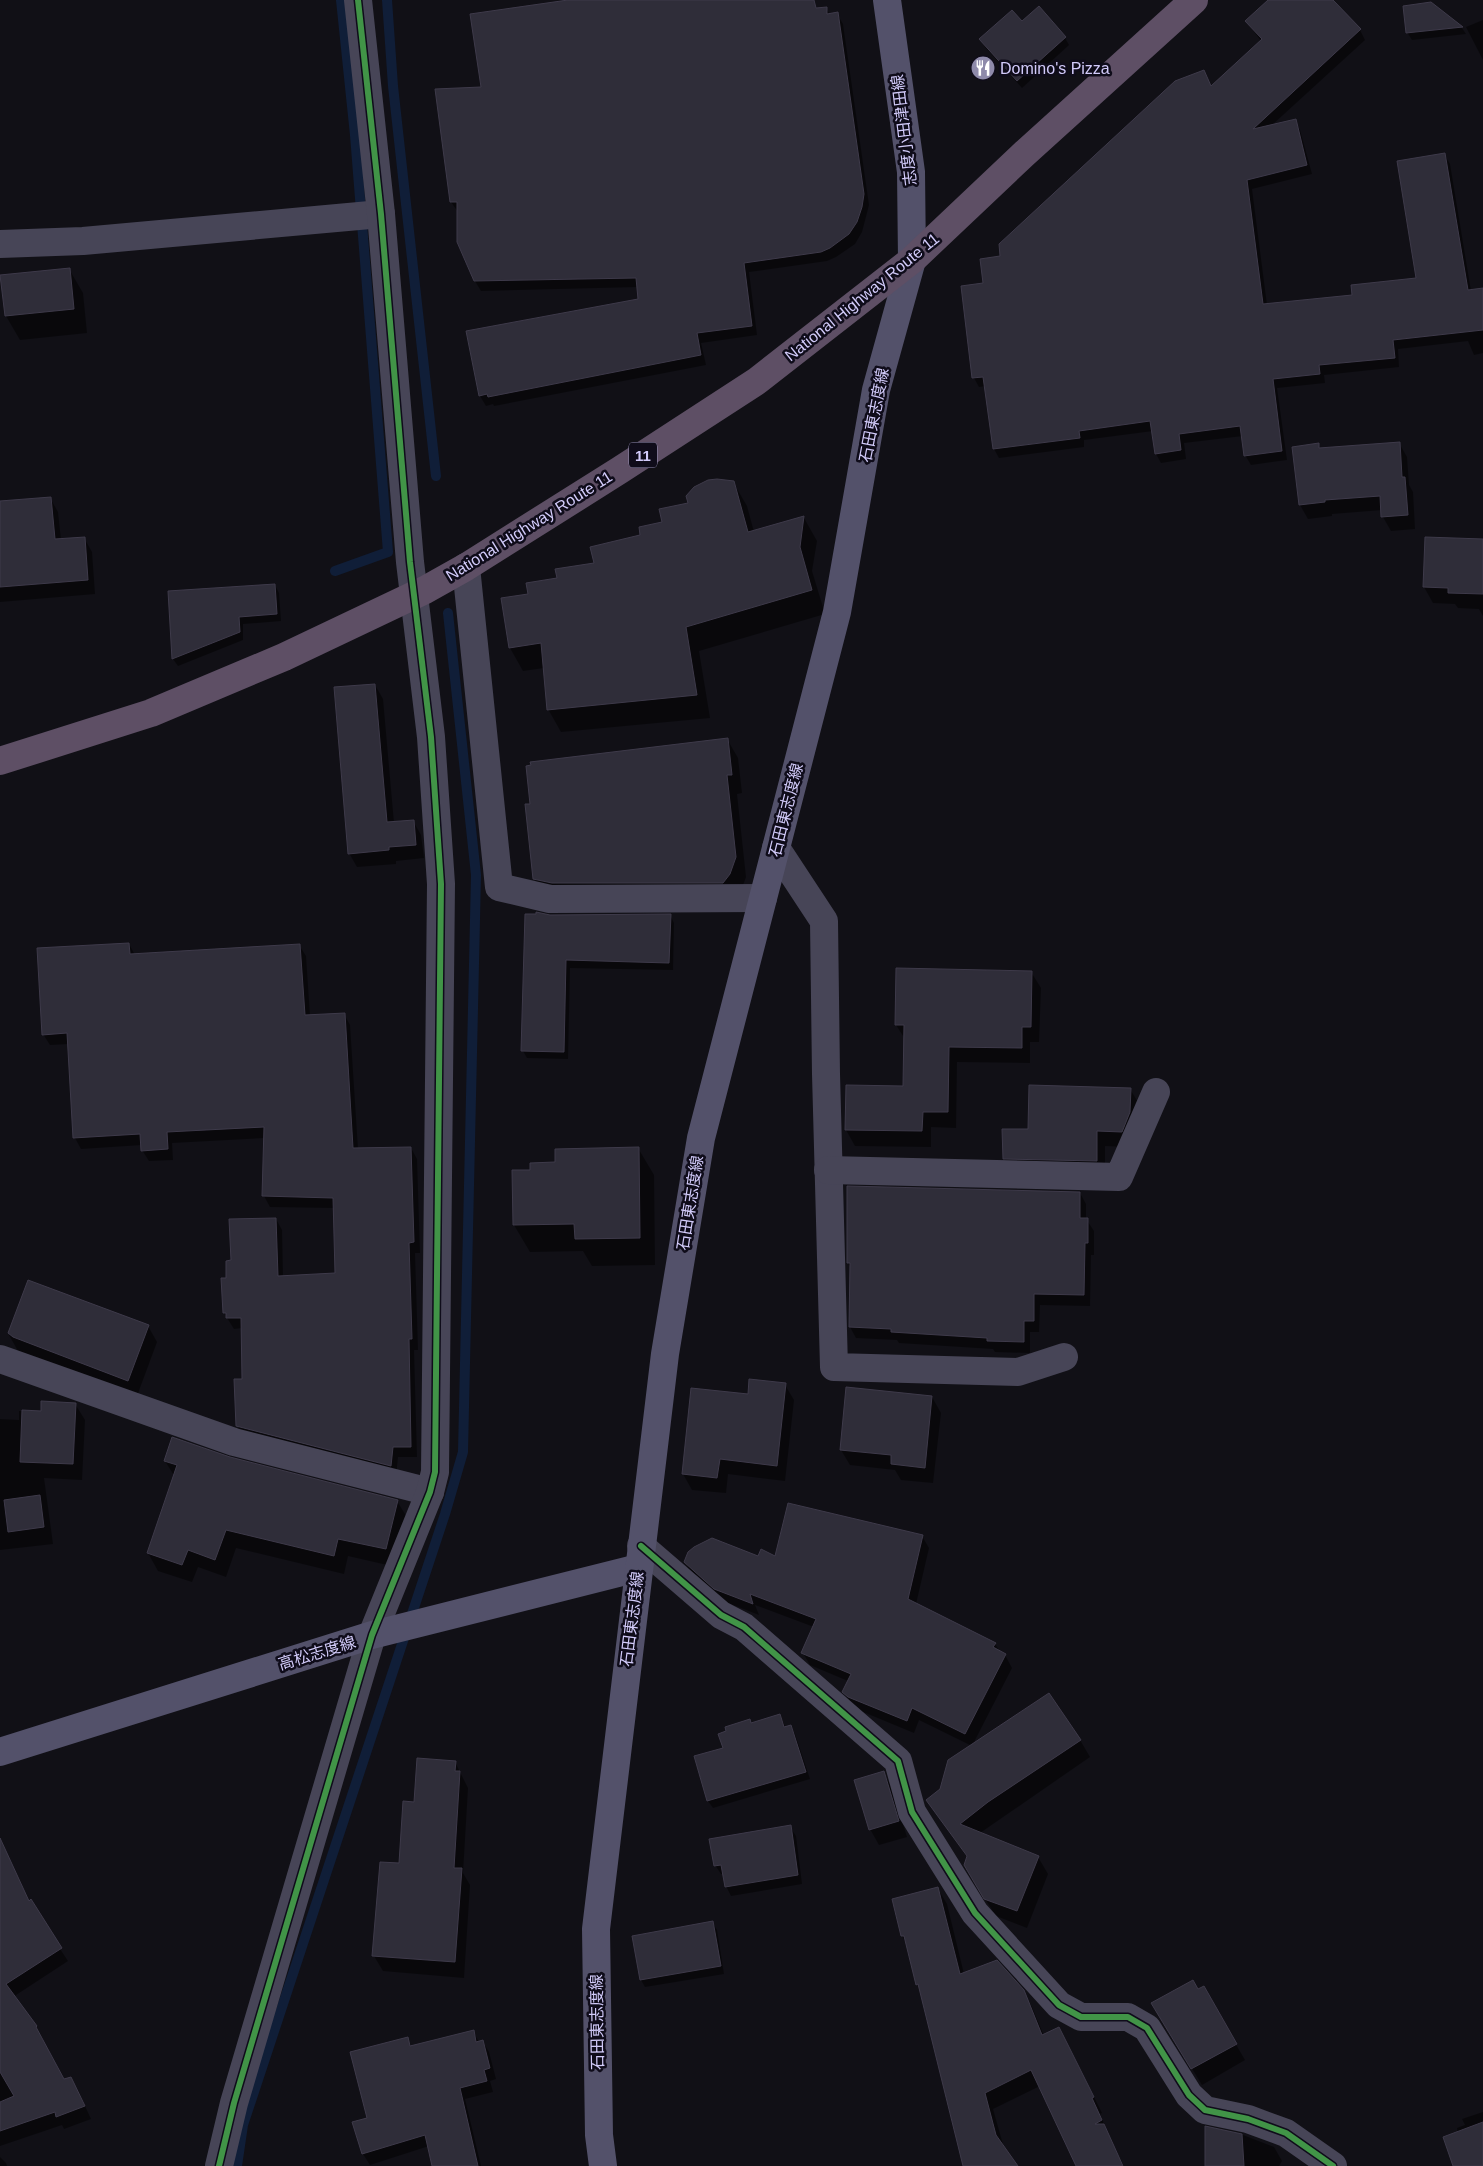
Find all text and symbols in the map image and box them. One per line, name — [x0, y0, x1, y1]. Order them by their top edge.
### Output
restaurant icon: Domino's Pizza — [970, 55, 996, 81]
place label: Domino's Pizza — [1000, 60, 1110, 77]
street label: 志度小田津田線 — [889, 73, 919, 187]
street label: National Highway Route 11 — [782, 230, 942, 364]
street label: 石田東志度線 — [856, 366, 892, 464]
road number: 11 — [629, 442, 657, 468]
street label: National Highway Route 11 — [443, 468, 615, 584]
street label: 石田東志度線 — [766, 761, 806, 859]
street label: 石田東志度線 — [674, 1154, 706, 1252]
street label: 石田東志度線 — [618, 1570, 646, 1668]
street label: 高松志度線 — [276, 1633, 358, 1673]
street label: 石田東志度線 — [588, 1974, 606, 2070]

